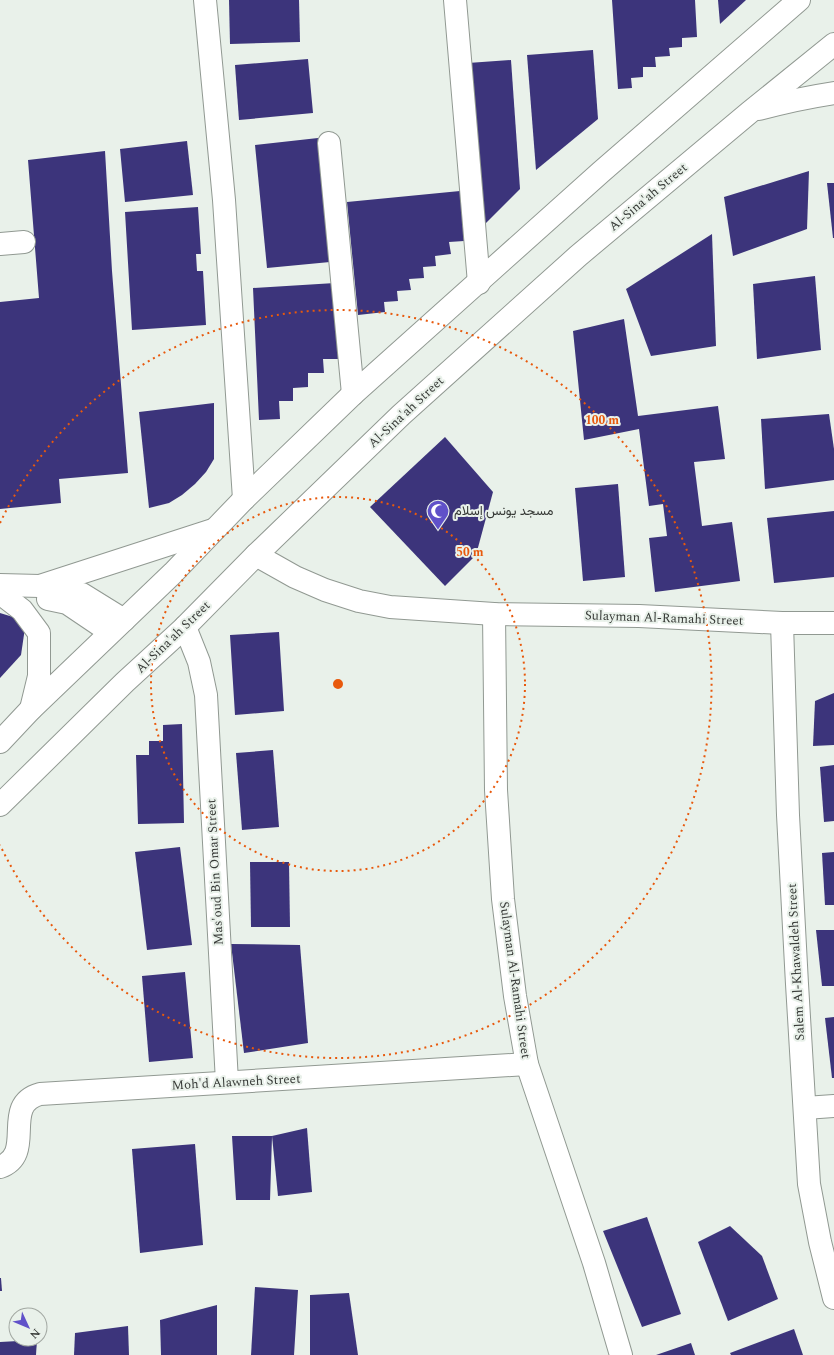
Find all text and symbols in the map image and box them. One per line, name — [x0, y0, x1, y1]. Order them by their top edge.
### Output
street label: Al-Sina'ah Street — [604, 158, 692, 236]
street label: Al-Sina'ah Street — [363, 371, 449, 453]
text: 100 m — [585, 411, 619, 430]
mosque icon: مسجد يونس إسلام — [425, 498, 451, 531]
place label: مسجد يونس إسلام — [454, 501, 553, 521]
text: 50 m — [456, 543, 484, 562]
street label: Al-Sina'ah Street — [131, 596, 215, 678]
street label: Sulayman Al-Ramahi Street — [584, 605, 744, 631]
centre of rings — [331, 677, 345, 691]
street label: Mas'oud Bin Omar Street — [201, 798, 229, 946]
street label: Salem Al-Khawaldeh Street — [782, 882, 810, 1041]
street label: Sulayman Al-Ramahi Street — [494, 900, 536, 1060]
street label: Moh'd Alawneh Street — [171, 1069, 301, 1095]
north arrow — [8, 1307, 48, 1347]
text: N — [26, 1324, 44, 1343]

